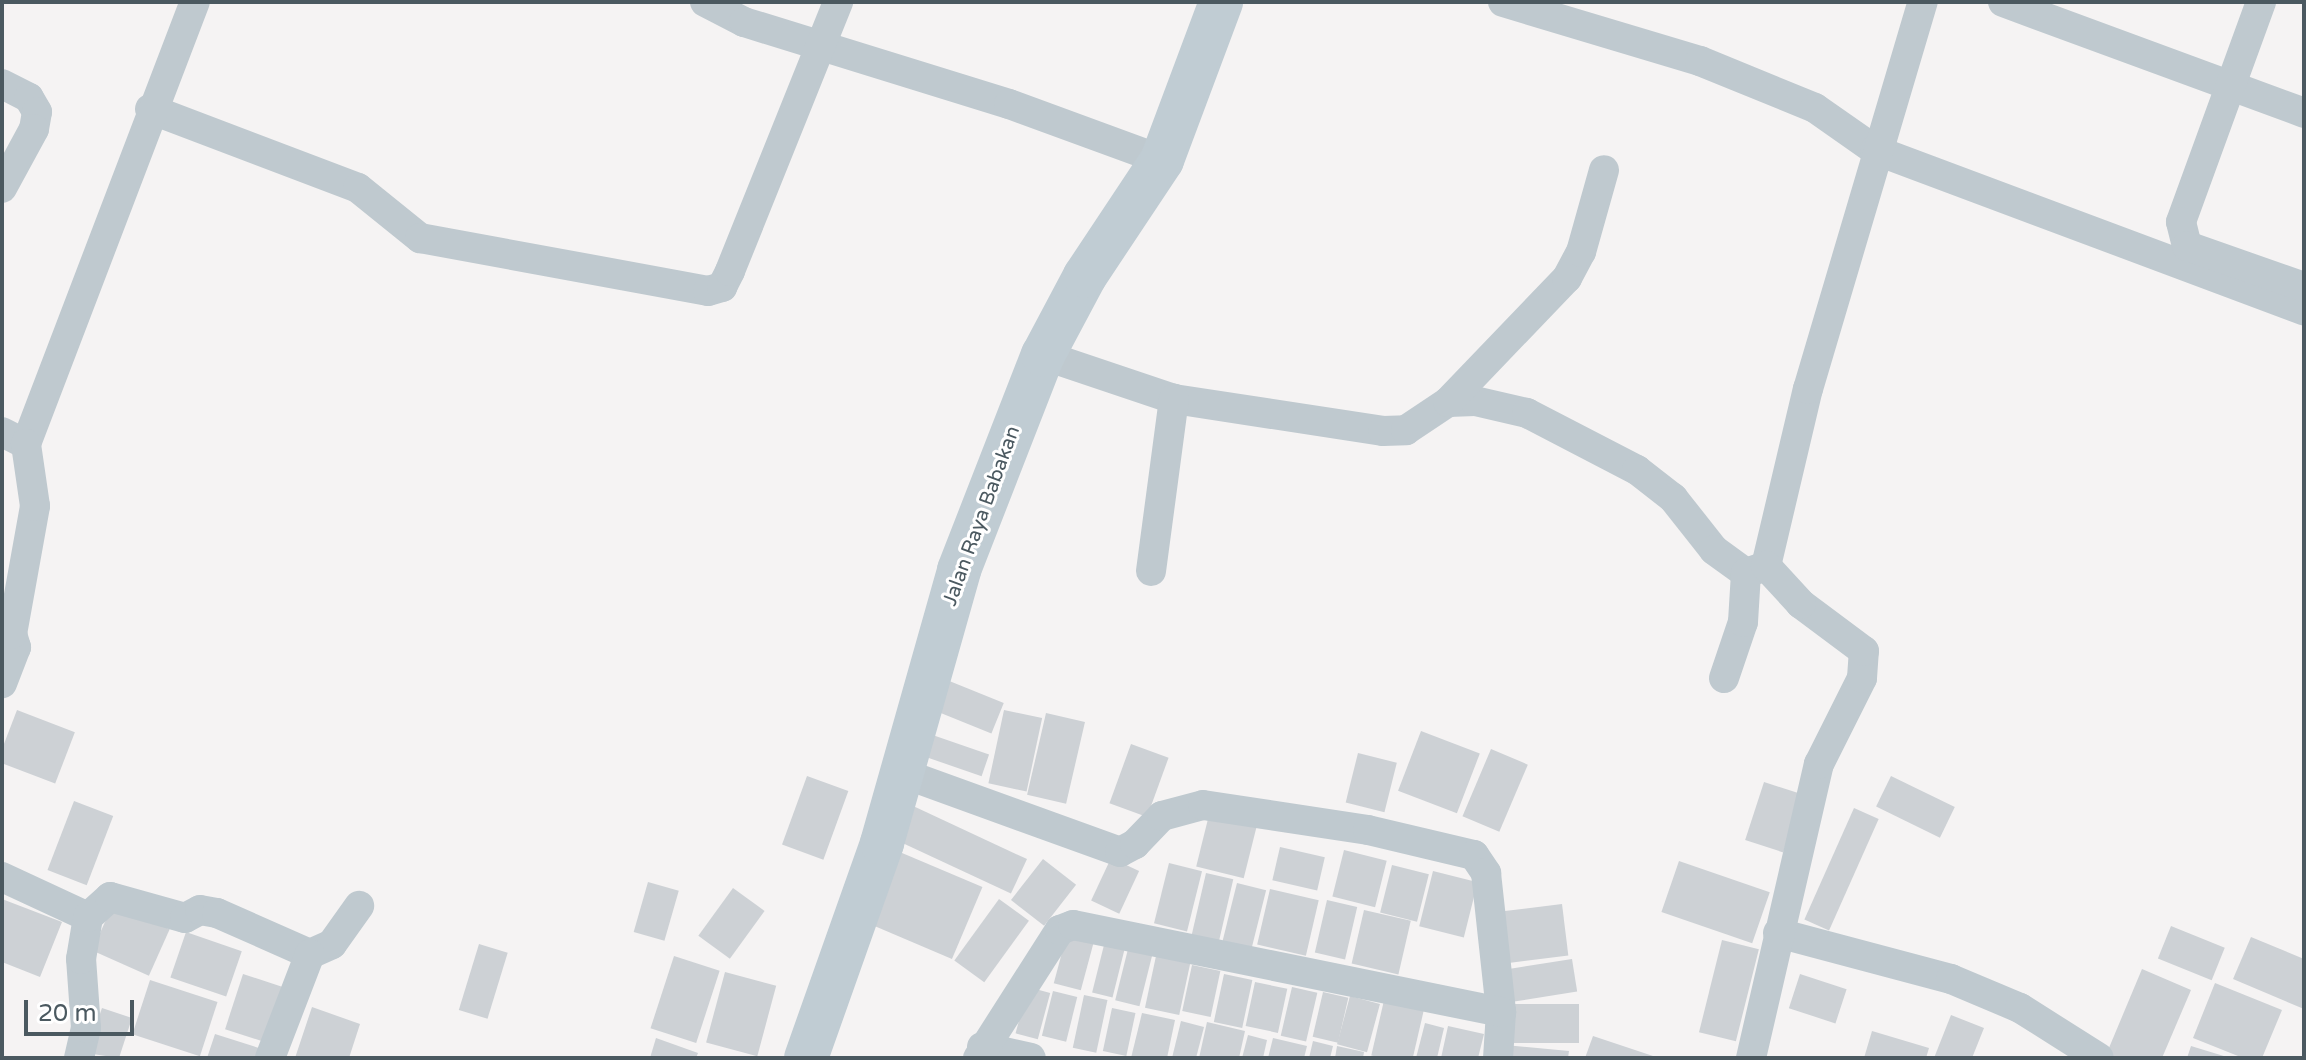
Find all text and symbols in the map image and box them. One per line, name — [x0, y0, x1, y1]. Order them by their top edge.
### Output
street label: Jalan Raya Babakan — [938, 423, 1026, 609]
scale bar — [28, 984, 138, 1034]
text: 20 m — [38, 999, 96, 1028]

